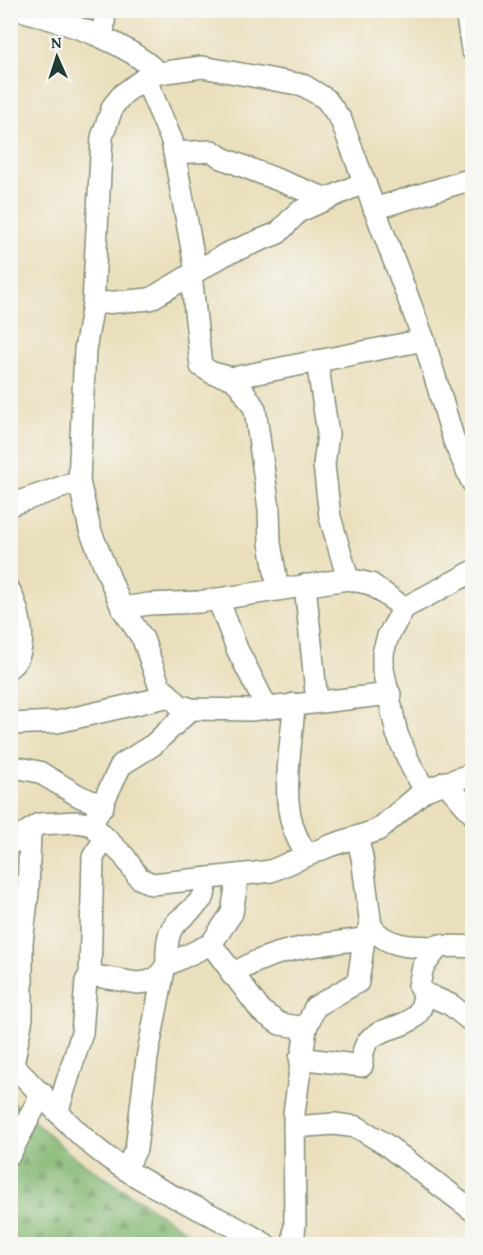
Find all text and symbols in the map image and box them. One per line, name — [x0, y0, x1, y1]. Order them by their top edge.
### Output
north arrow — [27, 27, 87, 87]
text: N — [50, 30, 62, 54]

